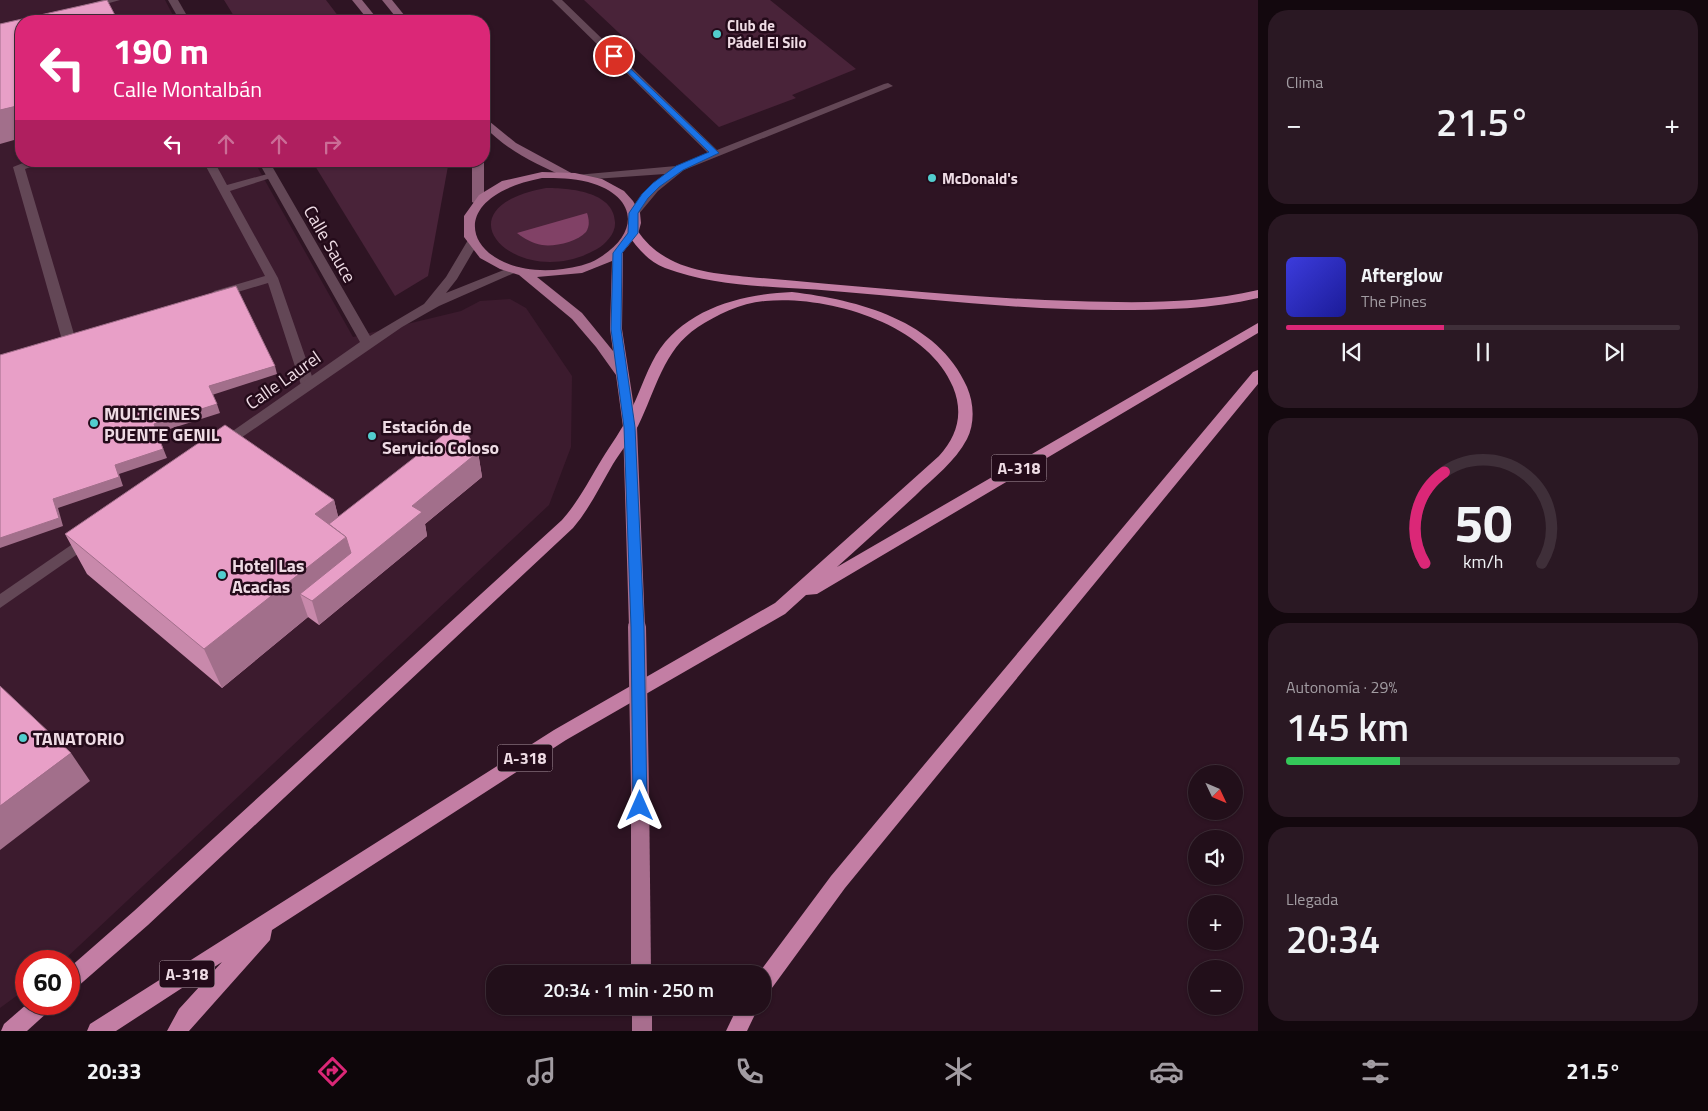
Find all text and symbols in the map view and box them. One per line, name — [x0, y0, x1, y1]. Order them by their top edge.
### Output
place label: Club de Pádel El Silo — [727, 14, 806, 54]
text: 190 m — [113, 24, 209, 78]
marker: Club de Pádel El Silo — [711, 28, 723, 40]
icon: left — [30, 35, 95, 100]
pin — [593, 35, 635, 77]
icon: arrive — [600, 42, 628, 70]
text: Clima — [1286, 70, 1323, 94]
text: Calle Montalbán — [113, 72, 262, 106]
text: 21.5° — [1436, 93, 1530, 151]
text: − — [1286, 102, 1302, 145]
text: + — [1664, 102, 1680, 145]
icon: left — [159, 130, 187, 158]
icon: ahead — [212, 130, 240, 158]
icon: ahead — [265, 130, 293, 158]
icon: right — [318, 130, 346, 158]
place label: McDonald's — [942, 167, 1018, 190]
marker: McDonald's — [926, 172, 938, 184]
street label: Calle Sauce — [297, 200, 363, 288]
text: Afterglow — [1361, 260, 1443, 289]
text: The Pines — [1361, 289, 1427, 313]
icon: previous — [1338, 338, 1366, 366]
icon: pause — [1469, 338, 1497, 366]
icon: next — [1600, 338, 1628, 366]
street label: Calle Laurel — [240, 344, 326, 416]
place label: MULTICINES PUENTE GENIL — [104, 400, 220, 448]
place label: Estación de Servicio Coloso — [382, 413, 499, 461]
marker: MULTICINES PUENTE GENIL — [88, 417, 100, 429]
marker: Estación de Servicio Coloso — [366, 430, 378, 442]
road number: A-318 — [992, 454, 1046, 482]
text: 50 — [1454, 483, 1512, 562]
text: km/h — [1463, 548, 1503, 575]
place label: Hotel Las Acacias — [232, 552, 304, 600]
marker: Hotel Las Acacias — [216, 569, 228, 581]
text: Autonomía · 29% — [1286, 675, 1397, 699]
text: 145 km — [1286, 698, 1409, 756]
place label: TANATORIO — [33, 725, 124, 752]
marker: TANATORIO — [17, 732, 29, 744]
road number: A-318 — [498, 744, 552, 771]
north arrow — [1188, 765, 1242, 820]
map controls — [1188, 765, 1243, 1015]
position arrow — [613, 779, 665, 831]
button: sound — [1188, 830, 1243, 885]
text: Llegada — [1286, 887, 1338, 911]
button: + — [1188, 895, 1243, 950]
text: 20:34 — [1286, 910, 1380, 968]
speed limit sign: 60 — [15, 950, 80, 1015]
button: − — [1188, 960, 1243, 1015]
road number: A-318 — [160, 961, 214, 988]
text: 20:34 · 1 min · 250 m — [543, 975, 714, 1004]
text: 20:33 — [87, 1054, 142, 1088]
icon: directions — [315, 1054, 350, 1089]
icon: music — [524, 1054, 559, 1089]
icon: phone — [732, 1054, 767, 1089]
icon: climate — [941, 1054, 976, 1089]
icon: car — [1149, 1054, 1184, 1089]
icon: filters — [1358, 1054, 1393, 1089]
text: 21.5° — [1566, 1054, 1621, 1088]

